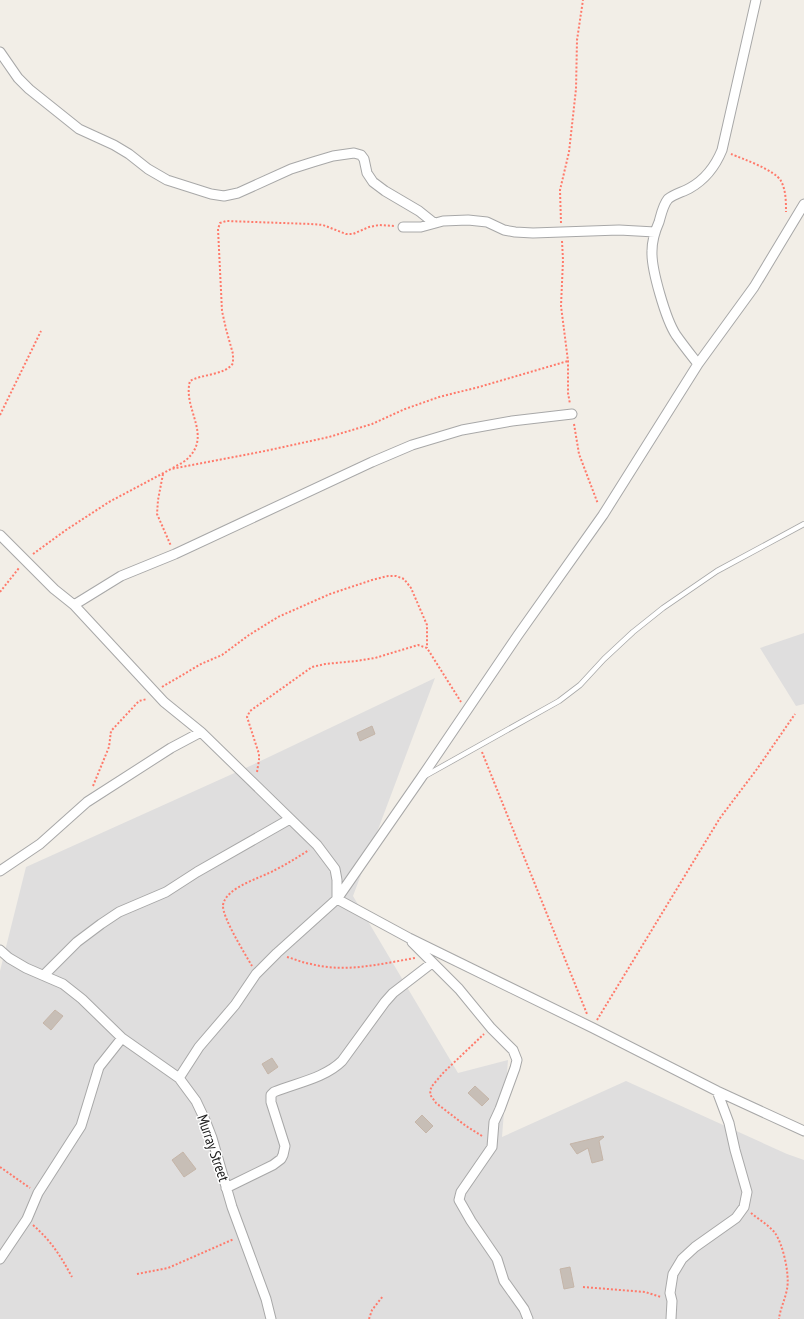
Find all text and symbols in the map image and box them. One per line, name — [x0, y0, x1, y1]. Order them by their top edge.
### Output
street label: Murray Street — [193, 1112, 234, 1184]

